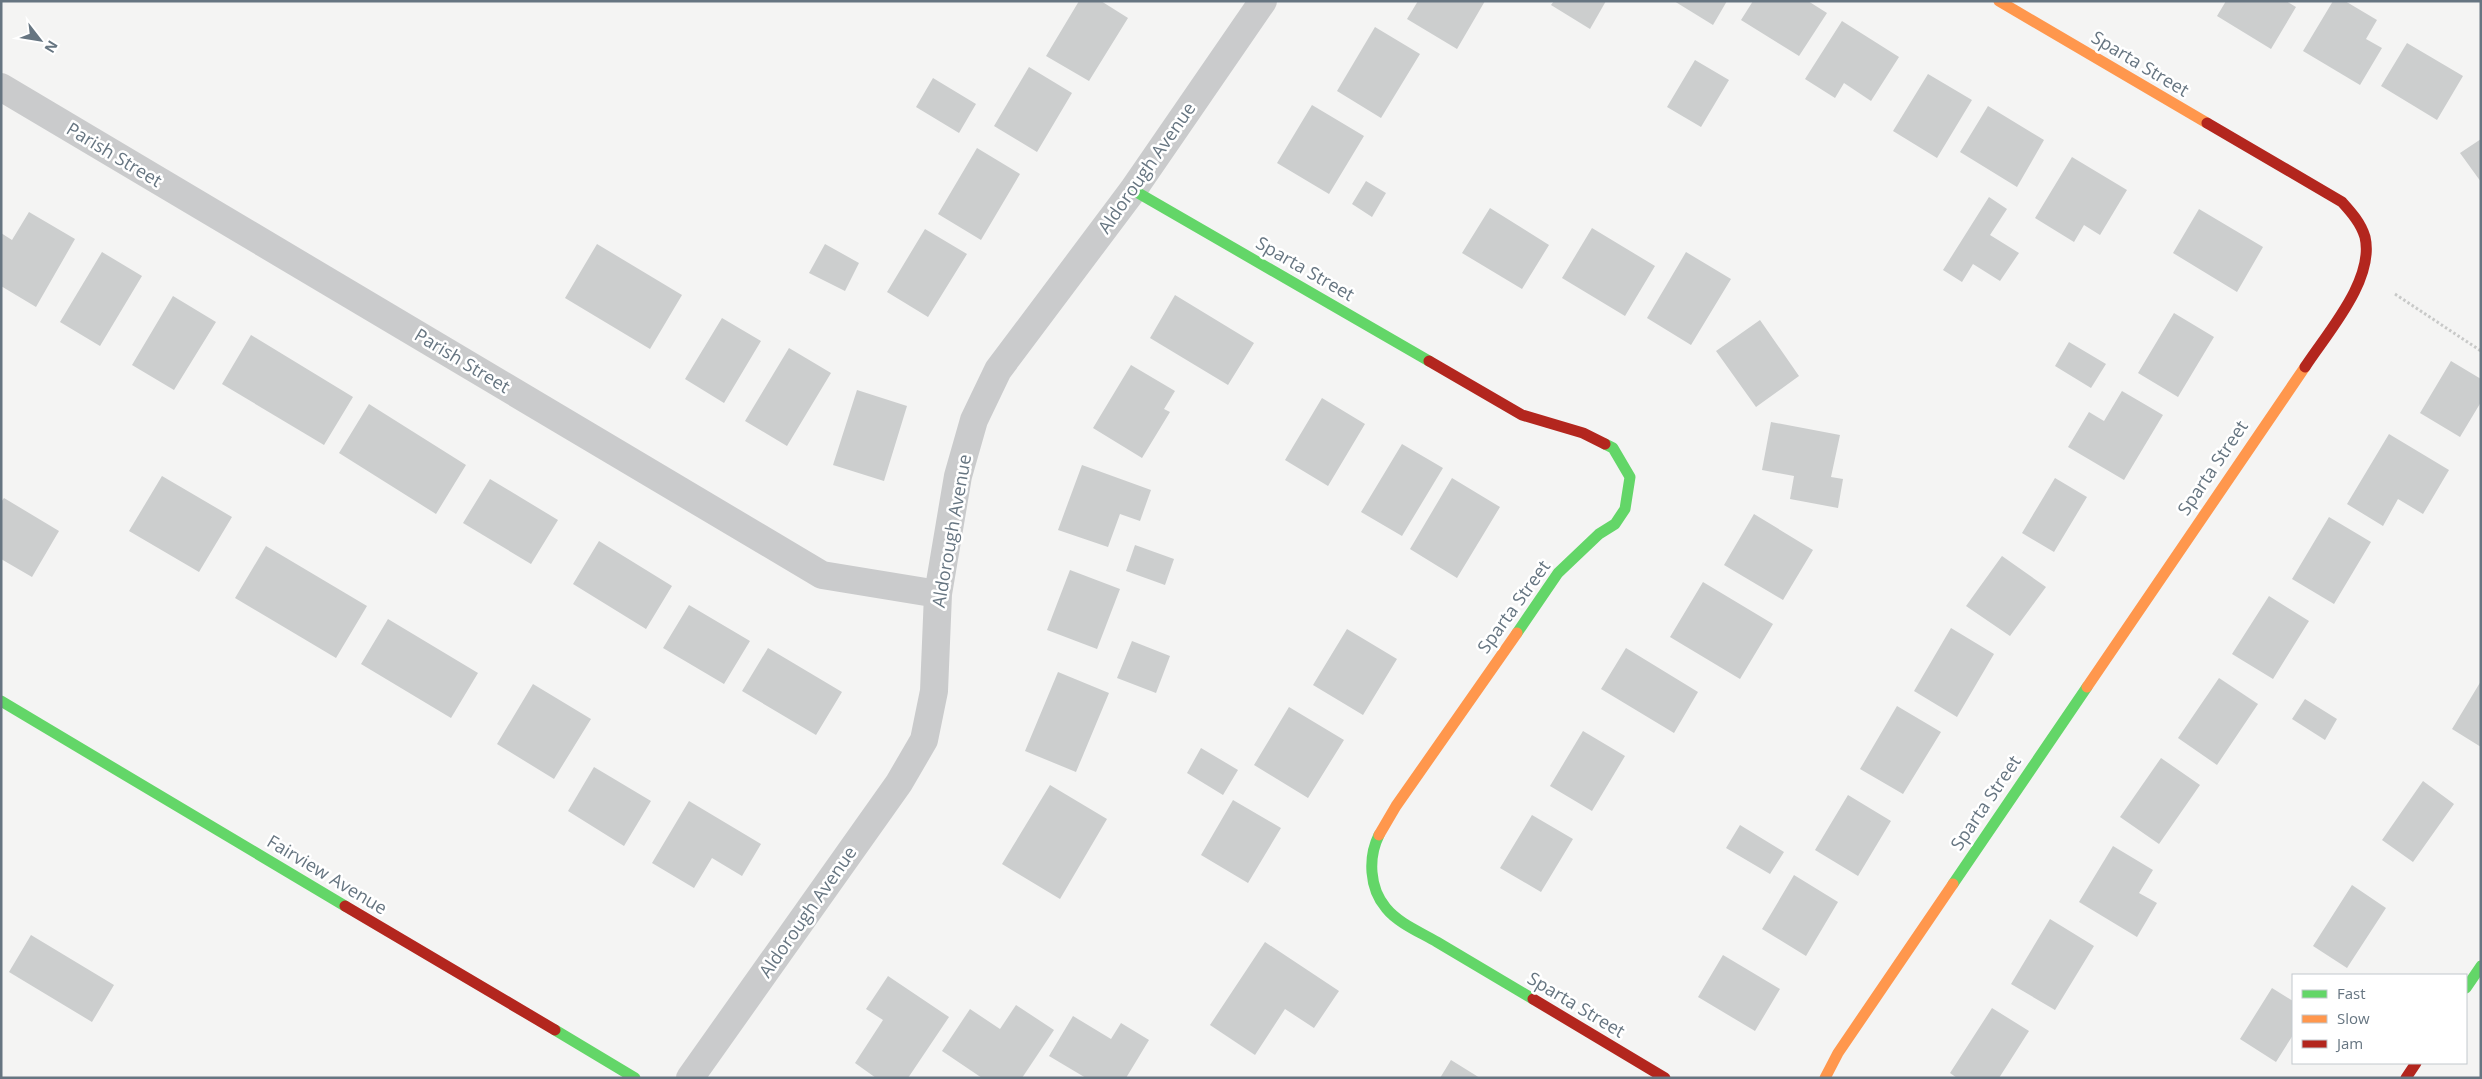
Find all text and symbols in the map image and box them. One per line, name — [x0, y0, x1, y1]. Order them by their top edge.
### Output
north arrow — [15, 15, 65, 65]
street label: Sparta Street — [2087, 25, 2194, 102]
text: N — [40, 37, 63, 57]
street label: Aldorough Avenue — [1092, 97, 1201, 238]
street label: Parish Street — [62, 116, 167, 192]
street label: Sparta Street — [1252, 230, 1359, 306]
street label: Parish Street — [410, 322, 515, 398]
street label: Sparta Street — [2172, 415, 2253, 520]
street label: Aldorough Avenue — [926, 452, 976, 609]
street label: Sparta Street — [1471, 555, 1555, 658]
street label: Sparta Street — [1945, 750, 2026, 855]
street label: Fairview Avenue — [263, 829, 392, 919]
street label: Aldorough Avenue — [753, 841, 862, 982]
street label: Sparta Street — [1523, 966, 1630, 1043]
legend — [2292, 974, 2467, 1064]
text: Fast — [2337, 983, 2366, 1003]
text: Slow — [2337, 1008, 2370, 1028]
text: Jam — [2335, 1033, 2363, 1053]

